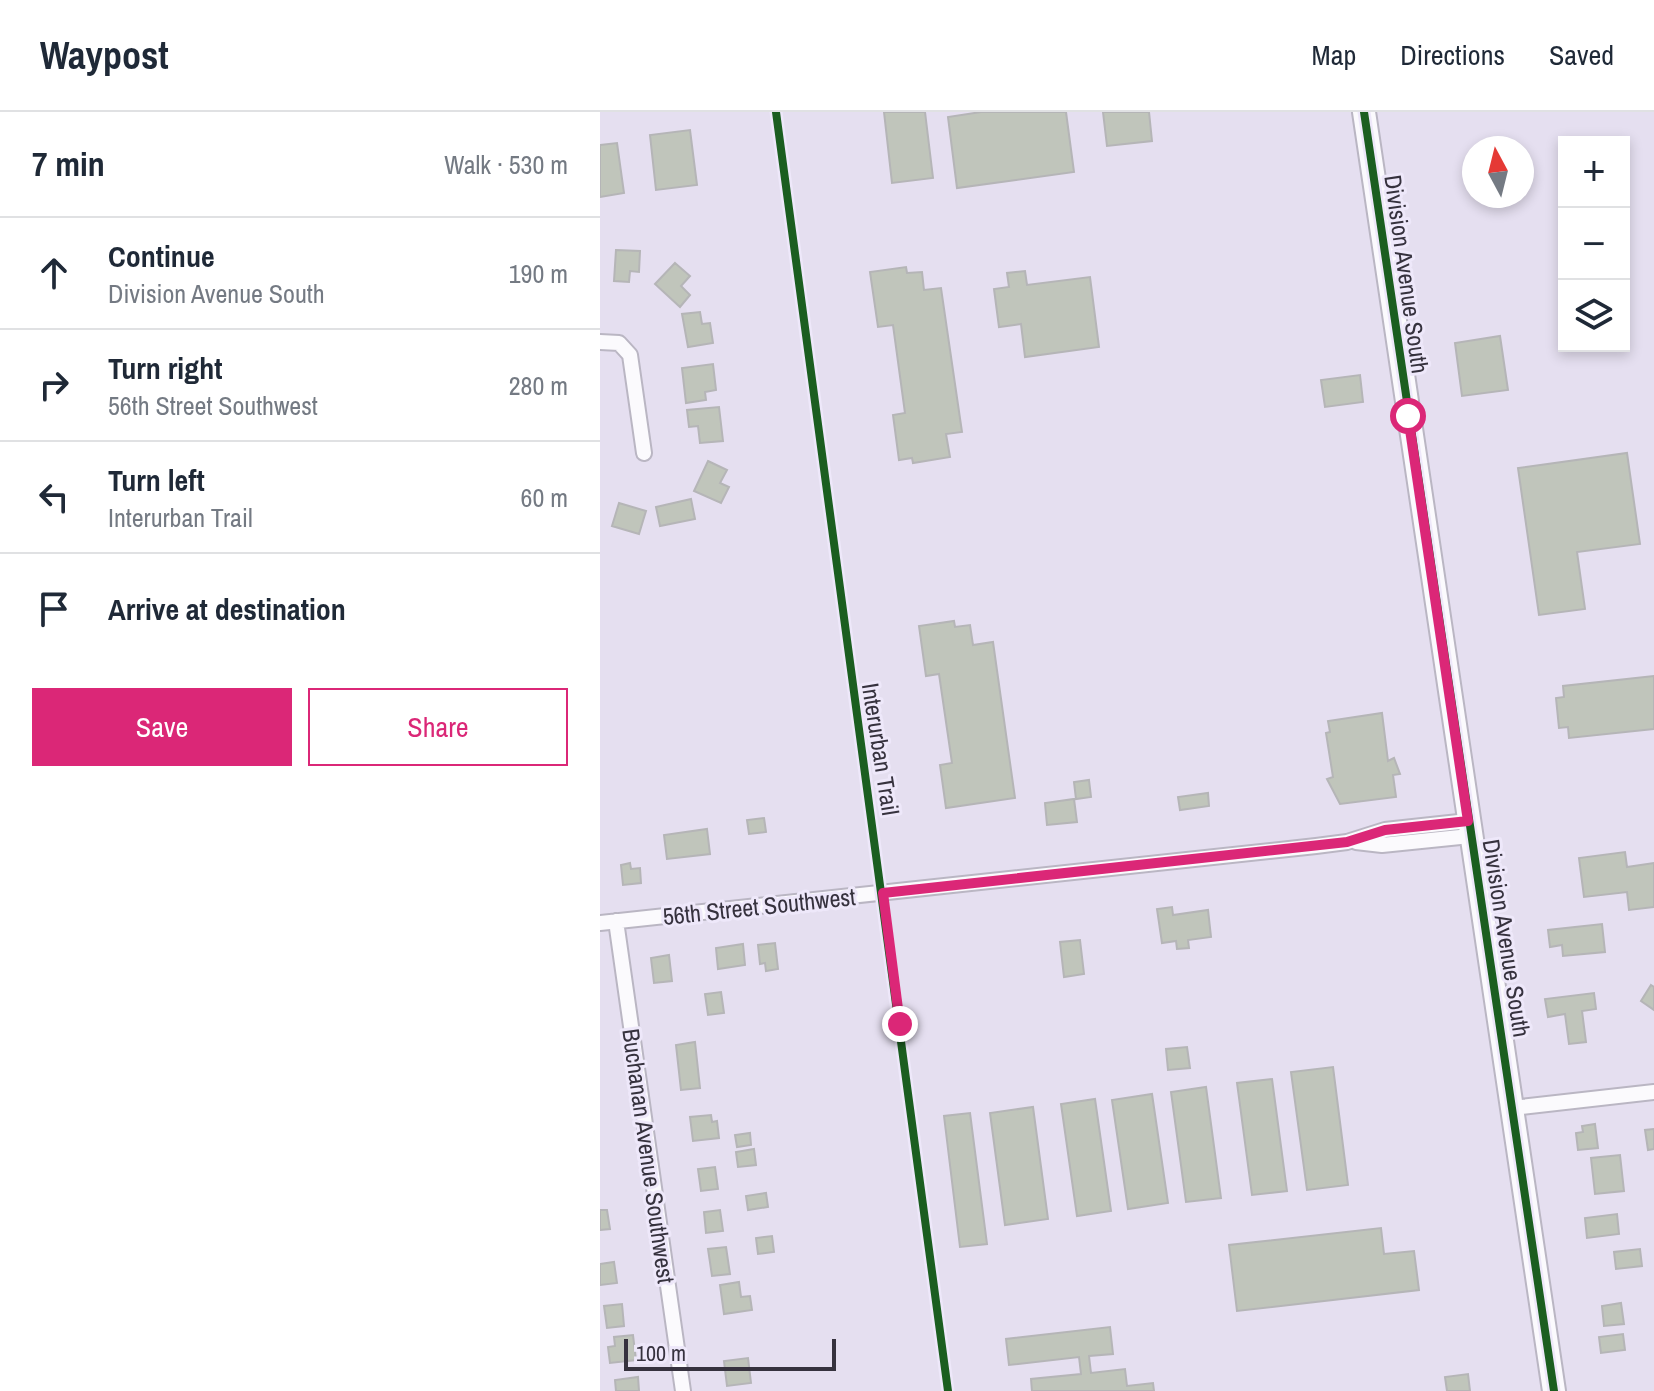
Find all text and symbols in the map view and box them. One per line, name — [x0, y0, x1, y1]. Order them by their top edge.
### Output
text: Waypost — [40, 30, 169, 81]
text: Map — [1312, 36, 1356, 74]
text: Directions — [1400, 36, 1505, 74]
text: Saved — [1549, 36, 1614, 74]
north arrow — [1462, 136, 1534, 208]
map controls — [1558, 136, 1630, 352]
button: + — [1558, 136, 1630, 208]
text: 7 min — [32, 141, 105, 187]
text: Walk · 530 m — [444, 147, 568, 182]
street label: Division Avenue South — [1377, 173, 1437, 375]
button: − — [1558, 208, 1630, 280]
text: Continue — [108, 236, 215, 276]
icon: ahead — [32, 251, 76, 295]
text: 190 m — [509, 256, 568, 291]
text: Division Avenue South — [108, 276, 325, 311]
button: layers — [1558, 280, 1630, 352]
text: Turn right — [108, 348, 222, 388]
icon: right — [32, 363, 76, 407]
text: 280 m — [509, 368, 568, 403]
text: 56th Street Southwest — [108, 388, 318, 423]
route start — [1390, 398, 1426, 434]
text: Turn left — [108, 460, 205, 500]
icon: left — [32, 475, 76, 519]
text: 60 m — [521, 480, 568, 515]
text: Interurban Trail — [108, 500, 253, 535]
icon: arrive — [32, 587, 76, 631]
text: Arrive at destination — [108, 589, 346, 629]
street label: Interurban Trail — [855, 681, 907, 817]
button: Save — [32, 688, 292, 766]
button: Share — [308, 688, 568, 766]
street label: Division Avenue South — [1476, 837, 1538, 1039]
street label: 56th Street Southwest — [661, 880, 857, 932]
route end — [882, 1006, 918, 1042]
street label: Buchanan Avenue Southwest — [615, 1027, 683, 1286]
scale bar — [624, 1335, 836, 1371]
text: 100 m — [636, 1338, 686, 1368]

